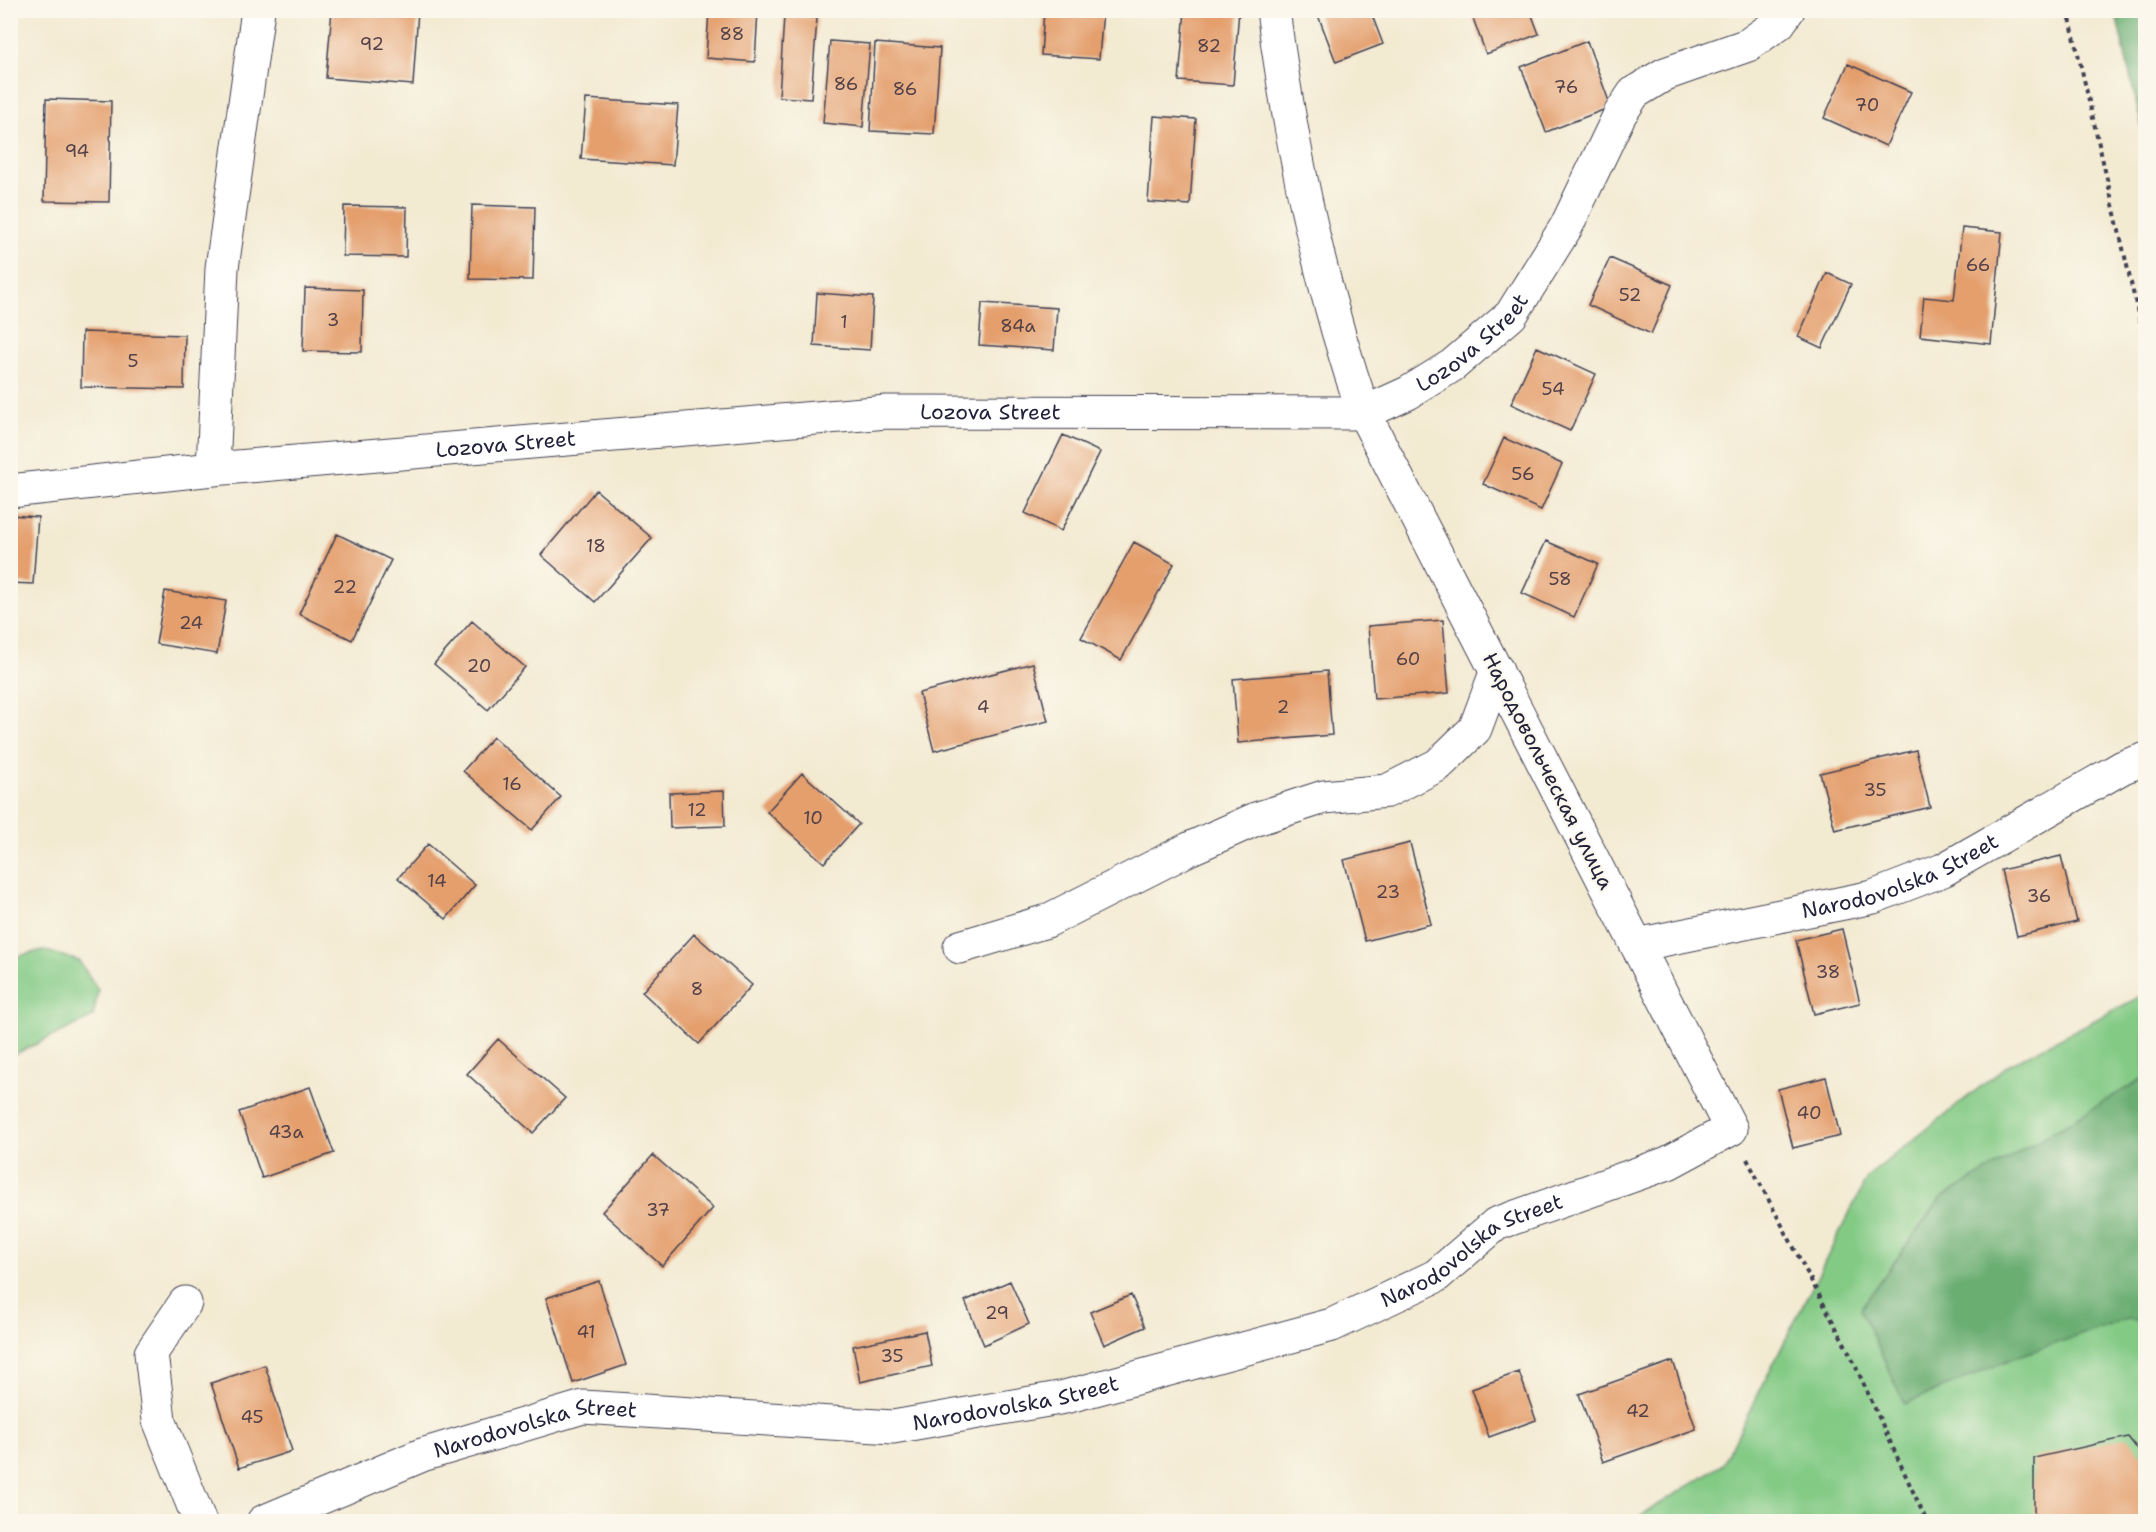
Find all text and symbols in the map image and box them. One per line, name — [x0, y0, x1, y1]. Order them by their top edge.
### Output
house number: 88 — [720, 22, 744, 46]
house number: 92 — [360, 32, 384, 56]
house number: 82 — [1197, 34, 1221, 58]
house number: 86 — [834, 72, 858, 96]
house number: 76 — [1554, 75, 1578, 99]
house number: 86 — [893, 77, 917, 101]
house number: 70 — [1855, 93, 1879, 117]
house number: 94 — [65, 139, 89, 163]
house number: 66 — [1966, 253, 1990, 277]
house number: 52 — [1619, 283, 1641, 307]
street label: Lozova Street — [1411, 288, 1535, 399]
house number: 3 — [327, 308, 339, 332]
house number: 1 — [840, 310, 848, 334]
house number: 84а — [1000, 314, 1036, 338]
house number: 5 — [127, 349, 139, 373]
house number: 54 — [1541, 377, 1565, 401]
street label: Lozova Street — [920, 398, 1061, 426]
street label: Lozova Street — [435, 424, 577, 464]
house number: 56 — [1511, 462, 1535, 486]
house number: 18 — [586, 534, 606, 558]
house number: 58 — [1548, 567, 1572, 591]
house number: 22 — [333, 575, 357, 599]
house number: 24 — [179, 611, 203, 635]
house number: 60 — [1396, 647, 1420, 671]
street label: Народовольческая улица — [1476, 648, 1620, 894]
house number: 20 — [467, 654, 491, 678]
house number: 4 — [977, 695, 989, 719]
house number: 2 — [1277, 695, 1289, 719]
house number: 16 — [502, 772, 522, 796]
house number: 35 — [1863, 778, 1887, 802]
house number: 12 — [687, 798, 707, 822]
house number: 10 — [803, 806, 823, 830]
street label: Narodovolska Street — [1799, 827, 2004, 925]
house number: 14 — [427, 869, 447, 893]
house number: 23 — [1376, 880, 1400, 904]
house number: 36 — [2027, 884, 2051, 908]
house number: 38 — [1816, 960, 1840, 984]
house number: 8 — [691, 977, 703, 1001]
house number: 40 — [1796, 1101, 1822, 1125]
house number: 43а — [268, 1120, 304, 1144]
street label: Narodovolska Street — [1376, 1187, 1567, 1314]
house number: 37 — [646, 1198, 670, 1222]
house number: 29 — [985, 1301, 1009, 1325]
house number: 41 — [576, 1320, 596, 1344]
house number: 35 — [880, 1344, 904, 1368]
street label: Narodovolska Street — [910, 1369, 1122, 1437]
street label: Narodovolska Street — [430, 1392, 638, 1465]
house number: 42 — [1626, 1399, 1650, 1423]
house number: 45 — [240, 1405, 264, 1429]

